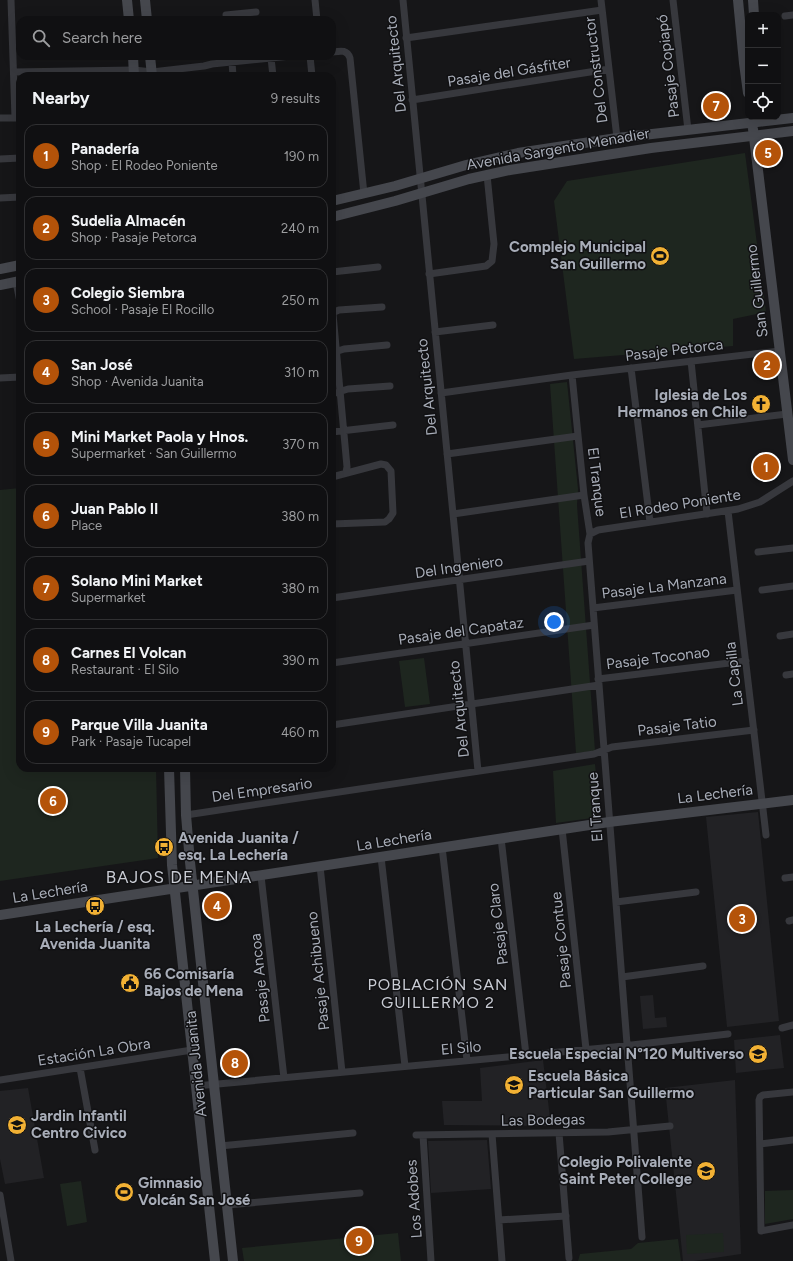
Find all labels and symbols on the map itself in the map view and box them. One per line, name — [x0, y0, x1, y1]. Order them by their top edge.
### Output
street label: Pasaje Copiapó — [653, 13, 683, 119]
street label: Del Arquitecto — [382, 14, 410, 113]
street label: Del Constructor — [581, 16, 611, 124]
street label: Pasaje del Gásfiter — [446, 53, 572, 91]
pin: 7 — [703, 91, 729, 121]
street label: Avenida Sargento Menadier — [465, 124, 651, 174]
pin: 5 — [755, 138, 781, 168]
place label: Complejo Municipal San Guillermo — [509, 238, 646, 273]
street label: San Guillermo — [742, 243, 772, 339]
sports icon: Complejo Municipal San Guillermo — [649, 245, 671, 267]
street label: Pasaje Petorca — [624, 335, 724, 365]
street label: Del Arquitecto — [413, 337, 441, 436]
pin: 2 — [754, 350, 780, 380]
place label: Iglesia de Los Hermanos en Chile — [617, 386, 748, 421]
church icon: Iglesia de Los Hermanos en Chile — [750, 393, 772, 415]
street label: El Tranque — [584, 446, 610, 518]
pin: 1 — [753, 452, 779, 482]
street label: El Rodeo Poniente — [618, 486, 742, 522]
street label: Del Ingeniero — [414, 552, 504, 582]
street label: Pasaje La Manzana — [601, 569, 727, 603]
your location — [544, 612, 564, 632]
street label: Pasaje del Capataz — [397, 613, 525, 649]
street label: La Capilla — [721, 641, 747, 707]
street label: Pasaje Toconao — [605, 643, 711, 673]
street label: Del Arquitecto — [445, 659, 473, 758]
street label: Pasaje Tatio — [636, 712, 718, 740]
street label: El Tranque — [584, 772, 606, 842]
street label: Del Empresario — [211, 774, 314, 806]
street label: La Lechería — [676, 780, 754, 808]
pin: 6 — [40, 786, 66, 816]
street label: La Lechería — [355, 825, 433, 855]
place label: Avenida Juanita / esq. La Lechería — [178, 829, 299, 864]
bus stop icon: Avenida Juanita / esq. La Lechería — [153, 836, 175, 858]
district label: BAJOS DE MENA — [106, 867, 252, 887]
street label: La Lechería — [11, 877, 89, 907]
street label: Pasaje Claro — [484, 882, 512, 966]
pin: 4 — [204, 891, 230, 921]
street label: Pasaje Contue — [547, 891, 575, 989]
bus stop icon: La Lechería / esq. Avenida Juanita — [84, 895, 106, 917]
pin: 3 — [729, 904, 755, 934]
street label: Pasaje Achibueno — [303, 910, 333, 1031]
place label: La Lechería / esq. Avenida Juanita — [35, 918, 155, 953]
street label: Pasaje Ancoa — [246, 932, 274, 1024]
place label: 66 Comisaría Bajos de Mena — [144, 965, 243, 1000]
public building icon: 66 Comisaría Bajos de Mena — [119, 972, 141, 994]
district label: POBLACIÓN SAN GUILLERMO 2 — [368, 975, 508, 1012]
street label: Avenida Juanita — [181, 1010, 211, 1118]
street label: Estación La Obra — [36, 1034, 152, 1070]
street label: El Silo — [440, 1037, 482, 1059]
school or university icon: Escuela Especial N°120 Multiverso — [747, 1043, 769, 1065]
place label: Escuela Especial N°120 Multiverso — [509, 1045, 744, 1063]
pin: 8 — [222, 1048, 248, 1078]
place label: Escuela Básica Particular San Guillermo — [528, 1067, 694, 1102]
school or university icon: Escuela Básica Particular San Guillermo — [503, 1074, 525, 1096]
place label: Jardin Infantil Centro Civico — [31, 1107, 127, 1142]
street label: Las Bodegas — [501, 1110, 585, 1130]
school or university icon: Jardin Infantil Centro Civico — [6, 1114, 28, 1136]
place label: Colegio Polivalente Saint Peter College — [559, 1153, 693, 1188]
street label: Los Adobes — [402, 1159, 426, 1239]
school or university icon: Colegio Polivalente Saint Peter College — [695, 1160, 717, 1182]
place label: Gimnasio Volcán San José — [138, 1174, 251, 1209]
sports icon: Gimnasio Volcán San José — [113, 1181, 135, 1203]
pin: 9 — [346, 1226, 372, 1256]

